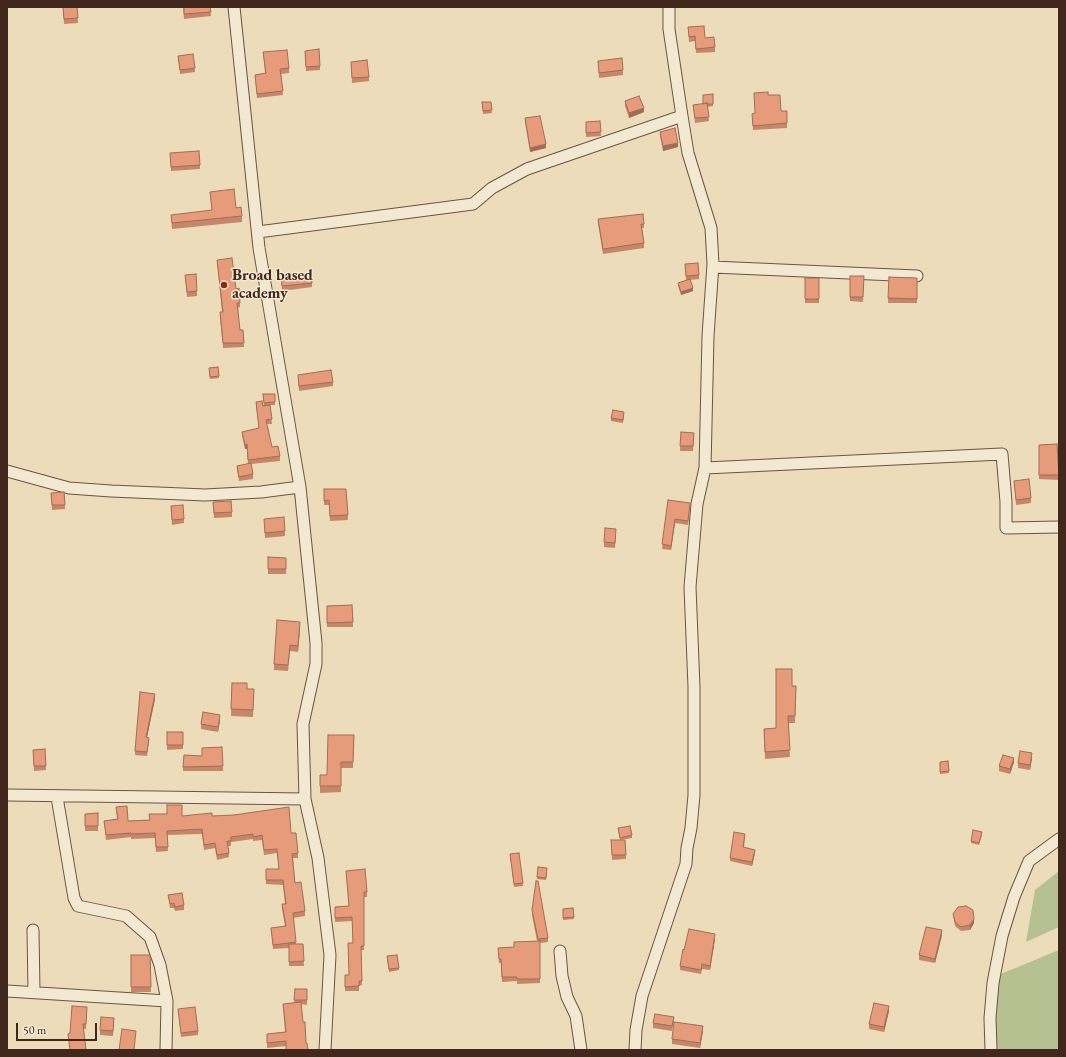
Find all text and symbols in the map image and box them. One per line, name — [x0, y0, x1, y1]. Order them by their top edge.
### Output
place label: Broad based academy — [232, 266, 313, 304]
marker: Broad based academy — [219, 280, 229, 290]
scale bar — [18, 1015, 99, 1041]
text: 50 m — [23, 1022, 46, 1038]

